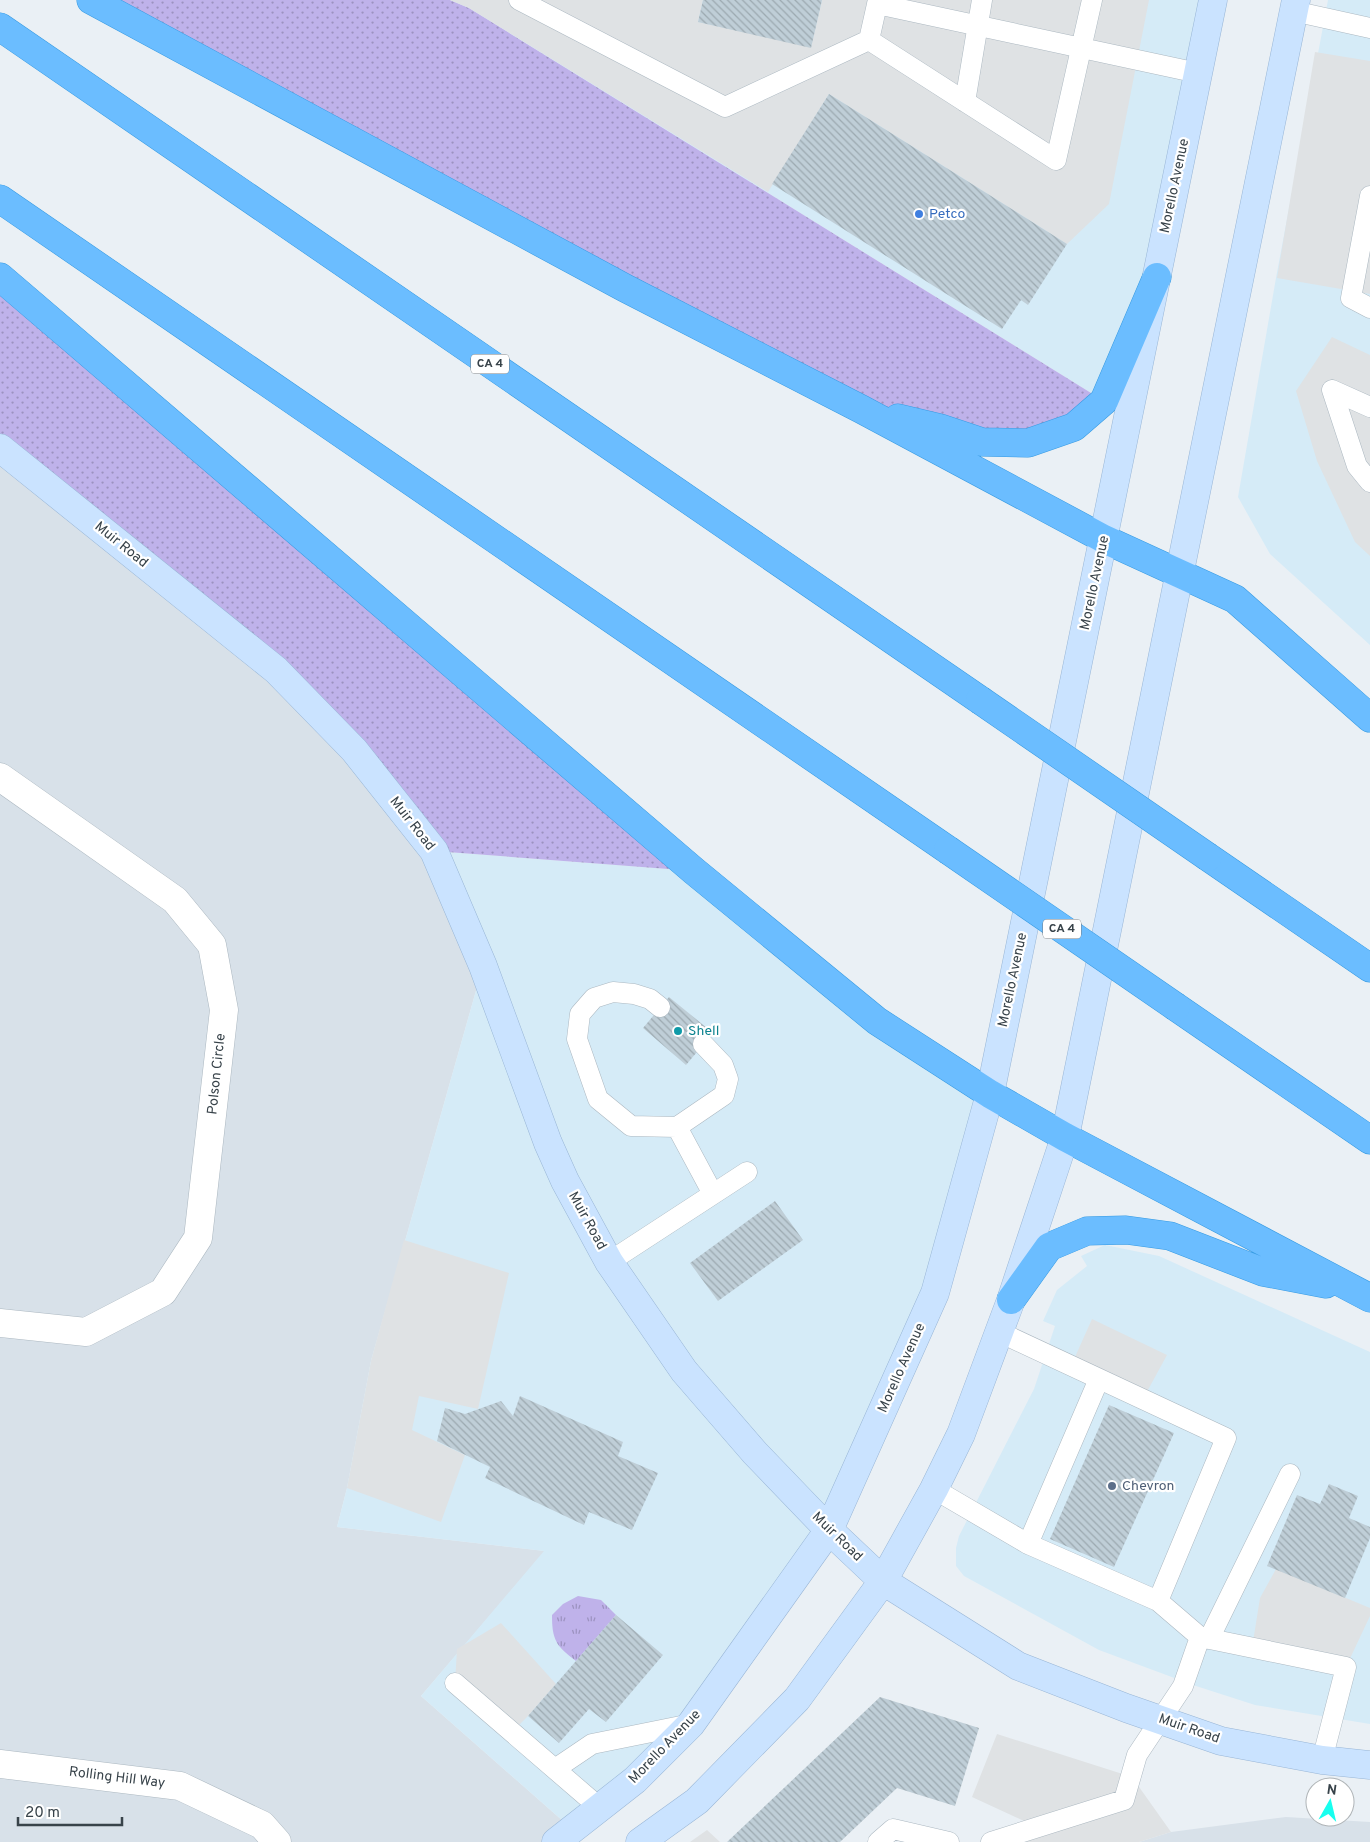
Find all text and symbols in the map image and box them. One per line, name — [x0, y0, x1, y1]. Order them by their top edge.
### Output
street label: Morello Avenue — [1157, 137, 1193, 235]
place label: Petco — [929, 206, 966, 223]
marker: Petco — [913, 208, 925, 220]
road number: CA 4 — [471, 354, 509, 374]
street label: Muir Road — [91, 518, 151, 572]
street label: Morello Avenue — [1077, 534, 1113, 632]
street label: Muir Road — [386, 794, 438, 854]
road number: CA 4 — [1043, 920, 1081, 939]
street label: Morello Avenue — [995, 931, 1031, 1029]
place label: Shell — [688, 1023, 719, 1040]
marker: Shell — [672, 1025, 684, 1037]
street label: Polson Circle — [204, 1033, 230, 1115]
street label: Muir Road — [564, 1189, 610, 1253]
street label: Morello Avenue — [875, 1321, 929, 1415]
place label: Chevron — [1122, 1478, 1174, 1495]
marker: Chevron — [1106, 1480, 1118, 1492]
street label: Muir Road — [808, 1509, 866, 1565]
street label: Morello Avenue — [625, 1706, 705, 1788]
street label: Muir Road — [1156, 1711, 1222, 1747]
street label: Rolling Hill Way — [68, 1764, 166, 1792]
north arrow — [1305, 1777, 1355, 1827]
text: N — [1325, 1781, 1338, 1800]
scale bar — [18, 1794, 121, 1826]
text: 20 m — [25, 1804, 60, 1823]

